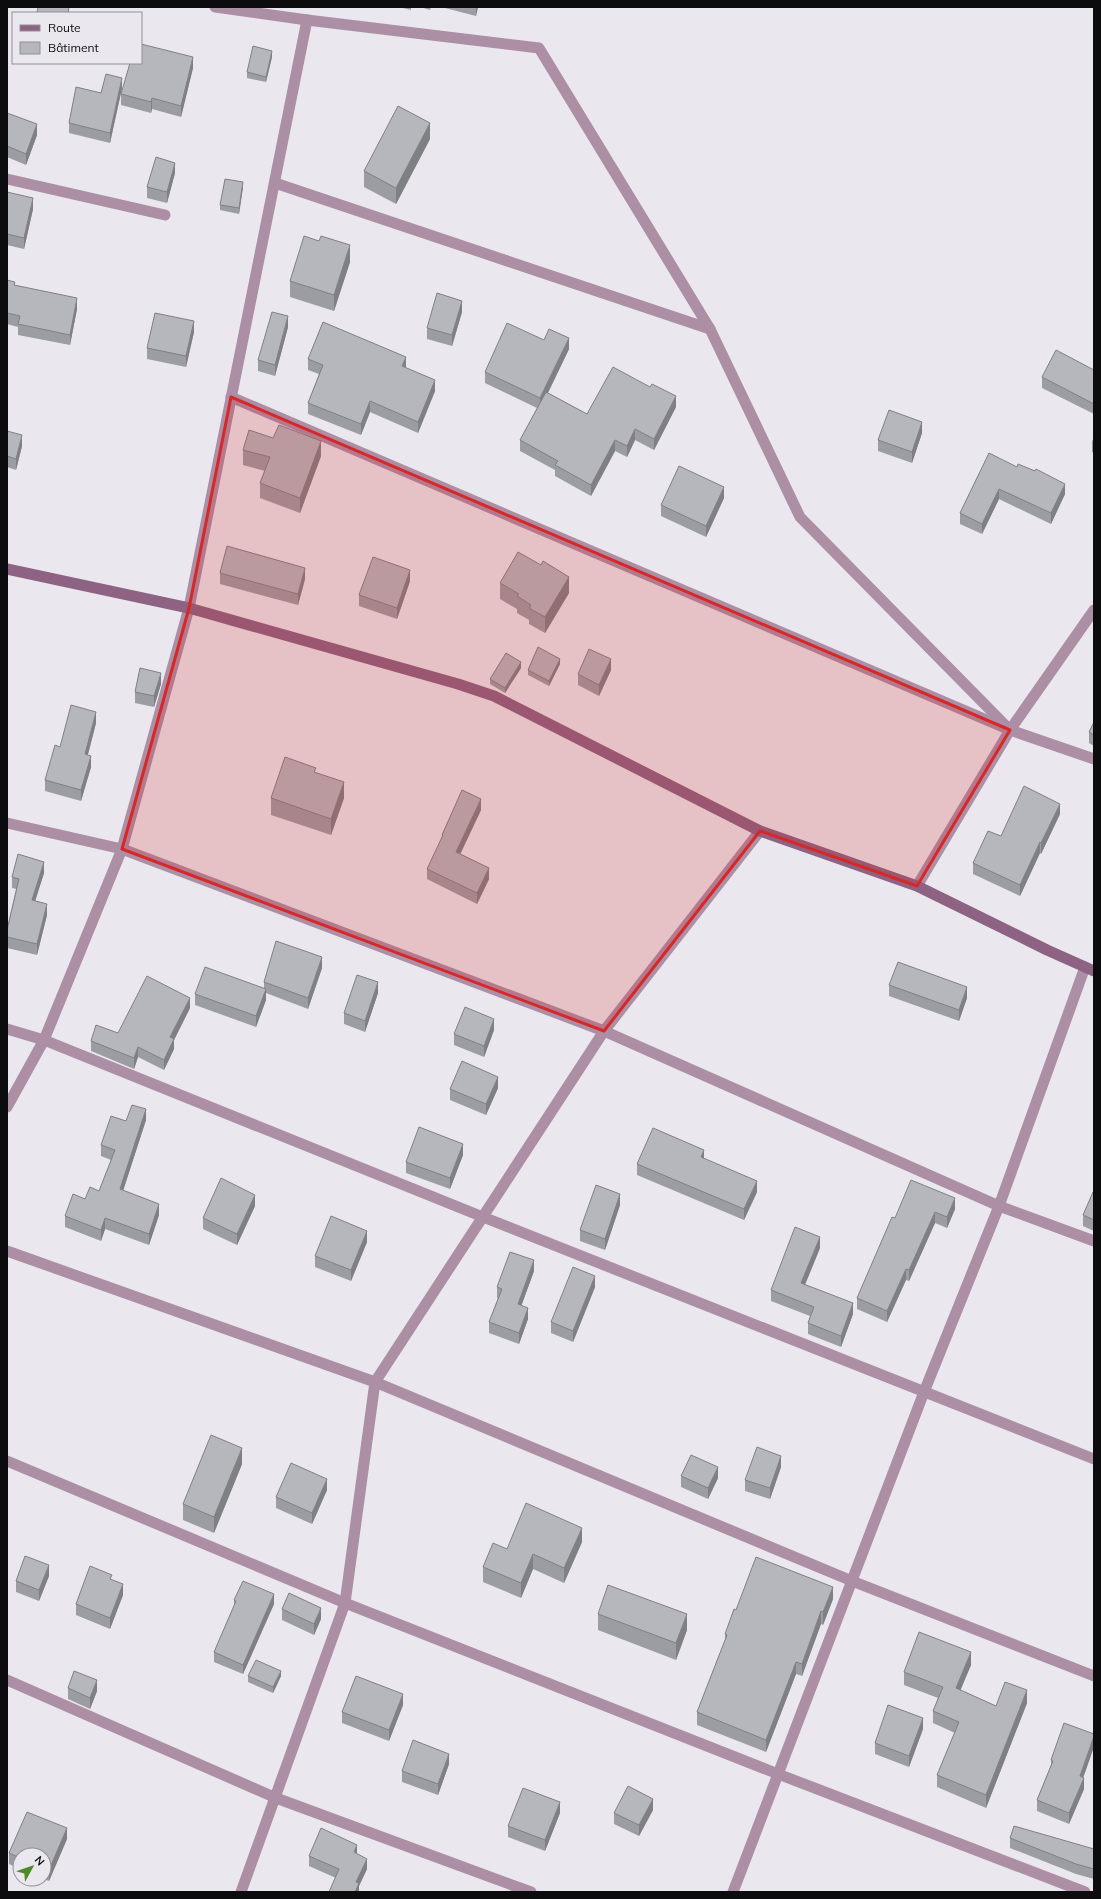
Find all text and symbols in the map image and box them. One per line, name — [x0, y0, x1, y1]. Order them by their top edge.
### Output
legend — [12, 12, 142, 64]
text: Route — [48, 20, 81, 35]
text: Bâtiment — [48, 40, 99, 55]
north arrow — [12, 1847, 52, 1887]
text: N — [32, 1853, 48, 1868]

